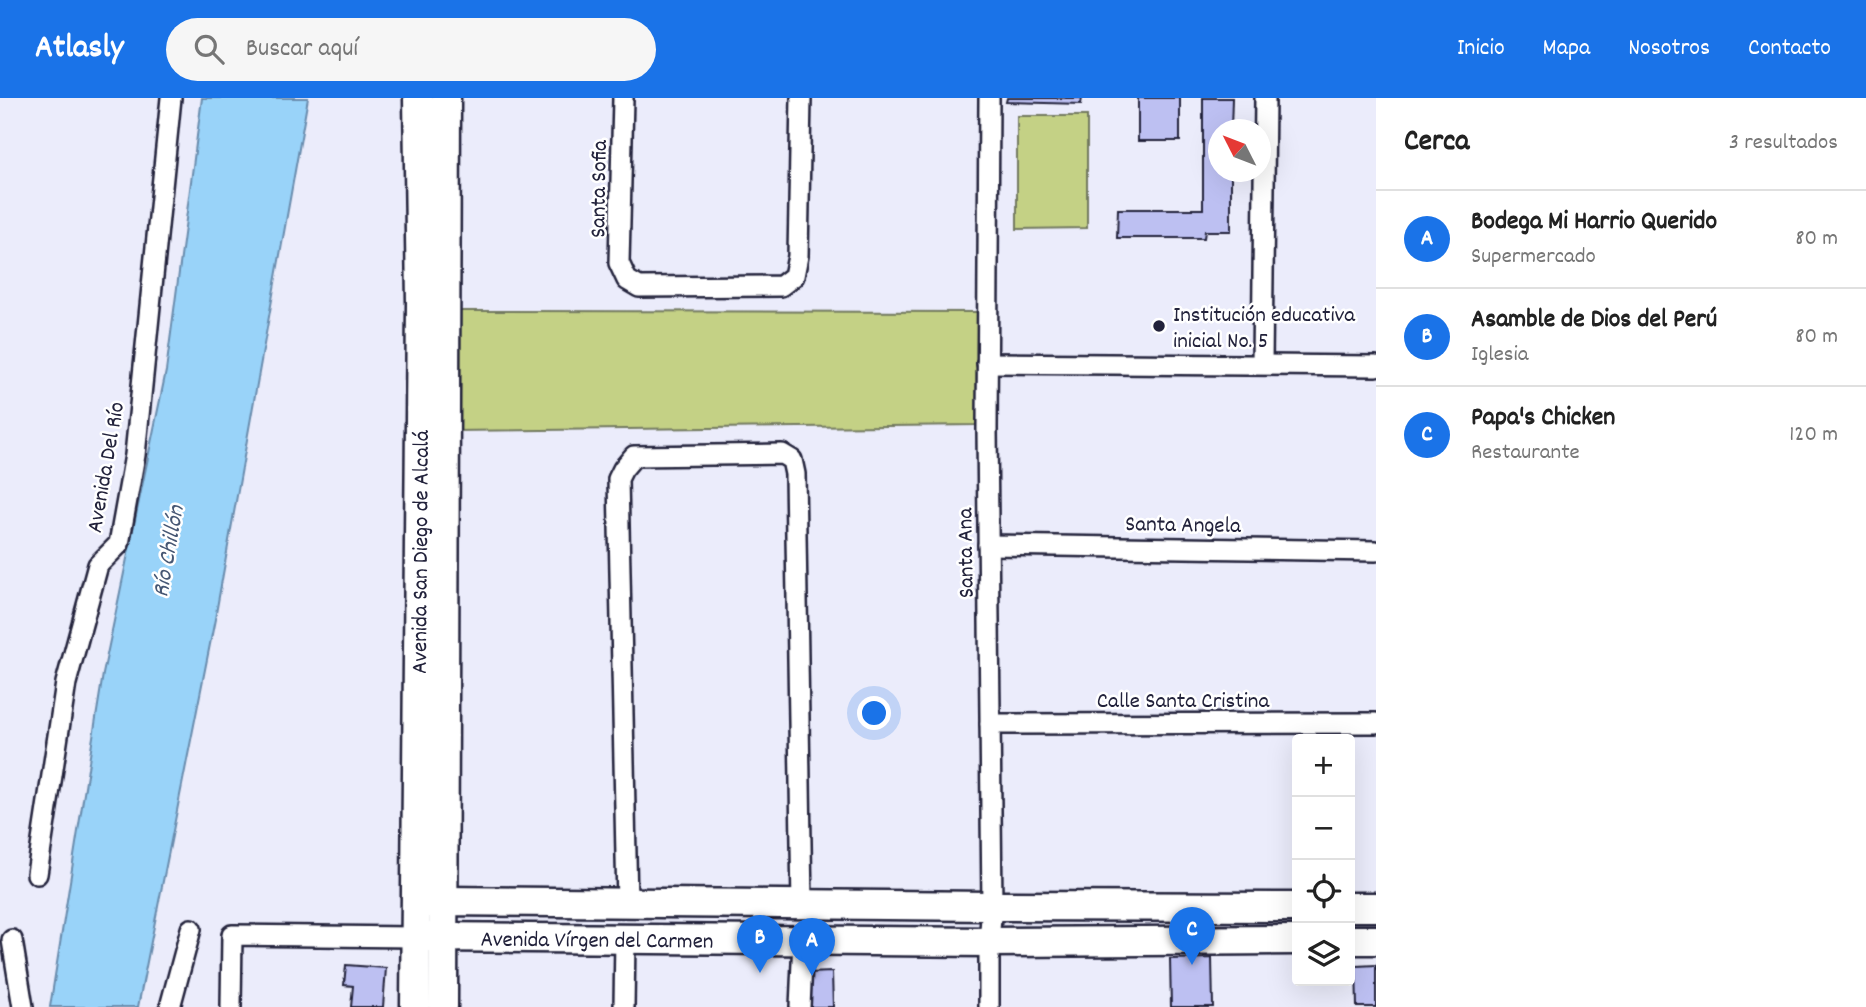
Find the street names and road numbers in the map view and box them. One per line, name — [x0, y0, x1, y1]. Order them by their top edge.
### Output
street label: Santa Sofia — [583, 139, 618, 238]
street label: Avenida Del Río — [80, 400, 135, 536]
street label: Avenida San Diego de Alcalá — [405, 429, 440, 674]
street label: Santa Ana — [950, 506, 985, 598]
street label: Santa Angela — [1125, 509, 1242, 544]
street label: Calle Santa Cristina — [1097, 686, 1270, 719]
street label: Avenida Vírgen del Carmen — [480, 924, 714, 960]

